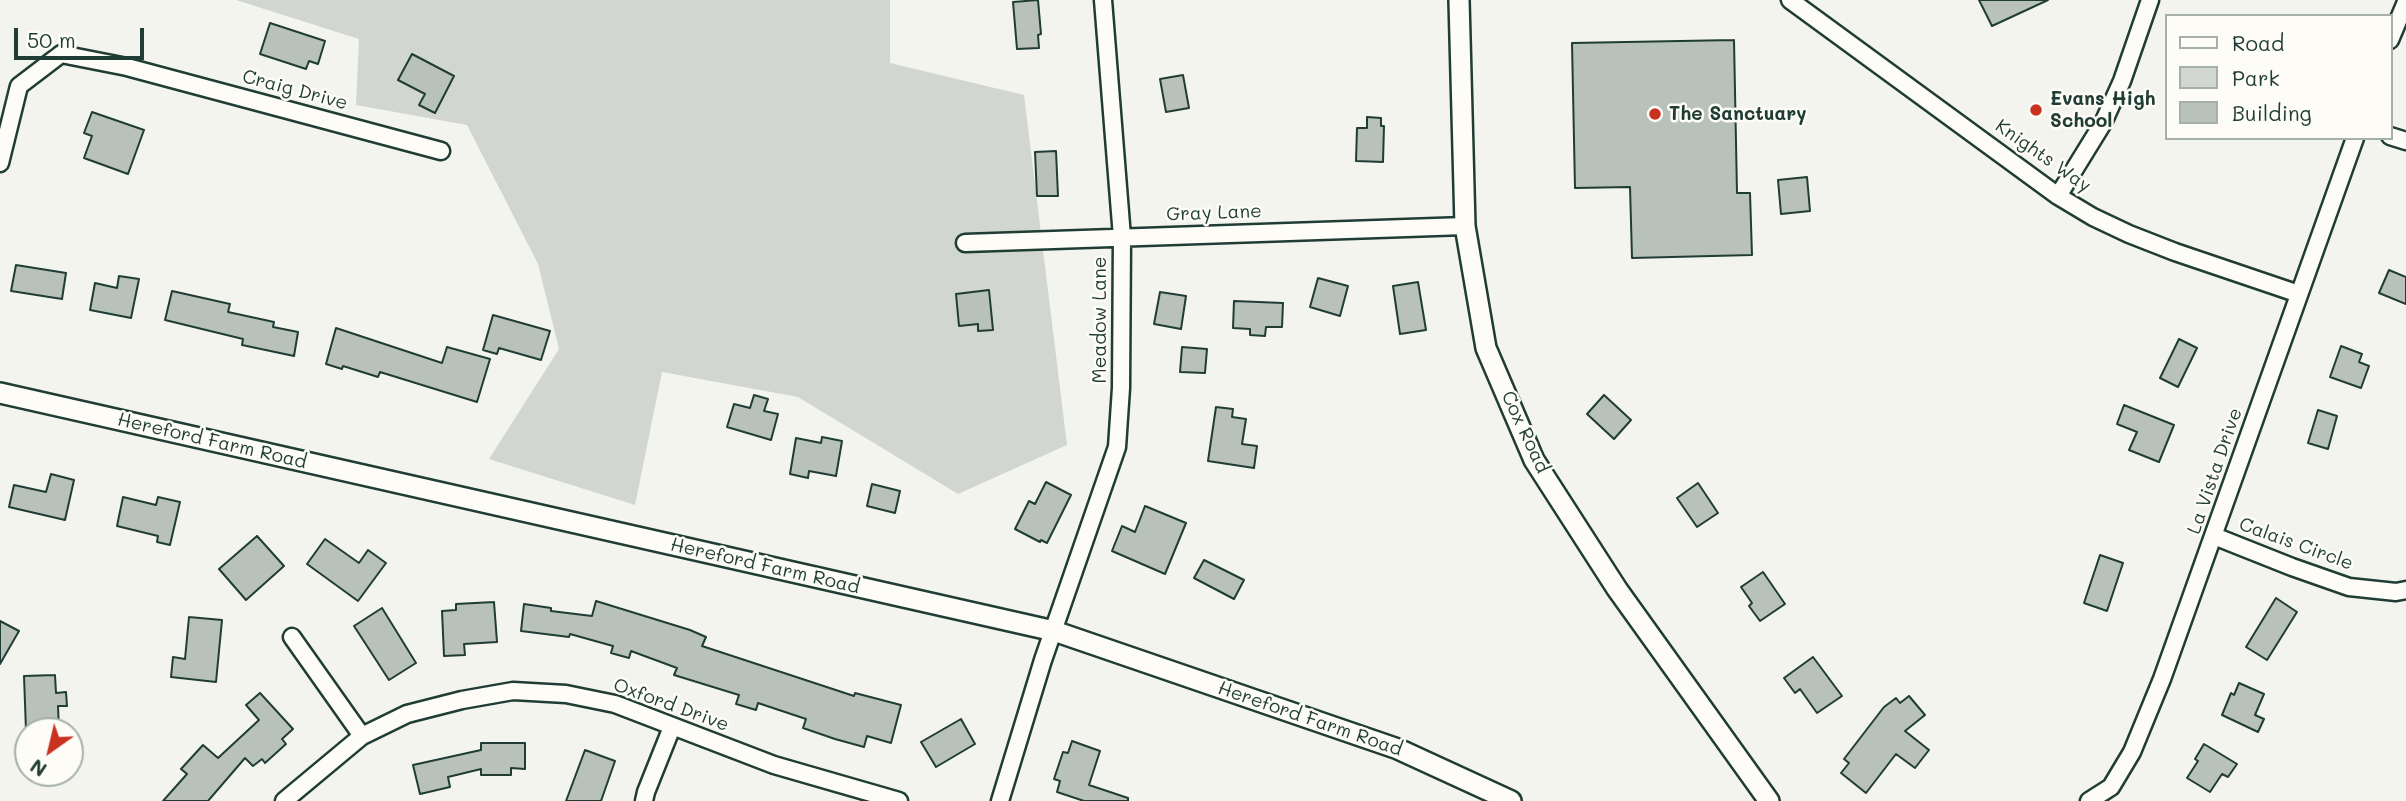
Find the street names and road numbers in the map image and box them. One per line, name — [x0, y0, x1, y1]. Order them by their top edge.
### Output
street label: Craig Drive — [240, 65, 350, 115]
street label: Knights Way — [1991, 115, 2095, 197]
street label: Gray Lane — [1166, 200, 1262, 226]
street label: Meadow Lane — [1089, 257, 1111, 383]
street label: Cox Road — [1496, 387, 1554, 477]
street label: La Vista Drive — [2183, 405, 2247, 537]
street label: Hereford Farm Road — [115, 408, 309, 474]
street label: Calais Circle — [2236, 513, 2356, 575]
street label: Hereford Farm Road — [668, 533, 862, 599]
street label: Oxford Drive — [610, 674, 732, 736]
street label: Hereford Farm Road — [1215, 677, 1405, 761]

